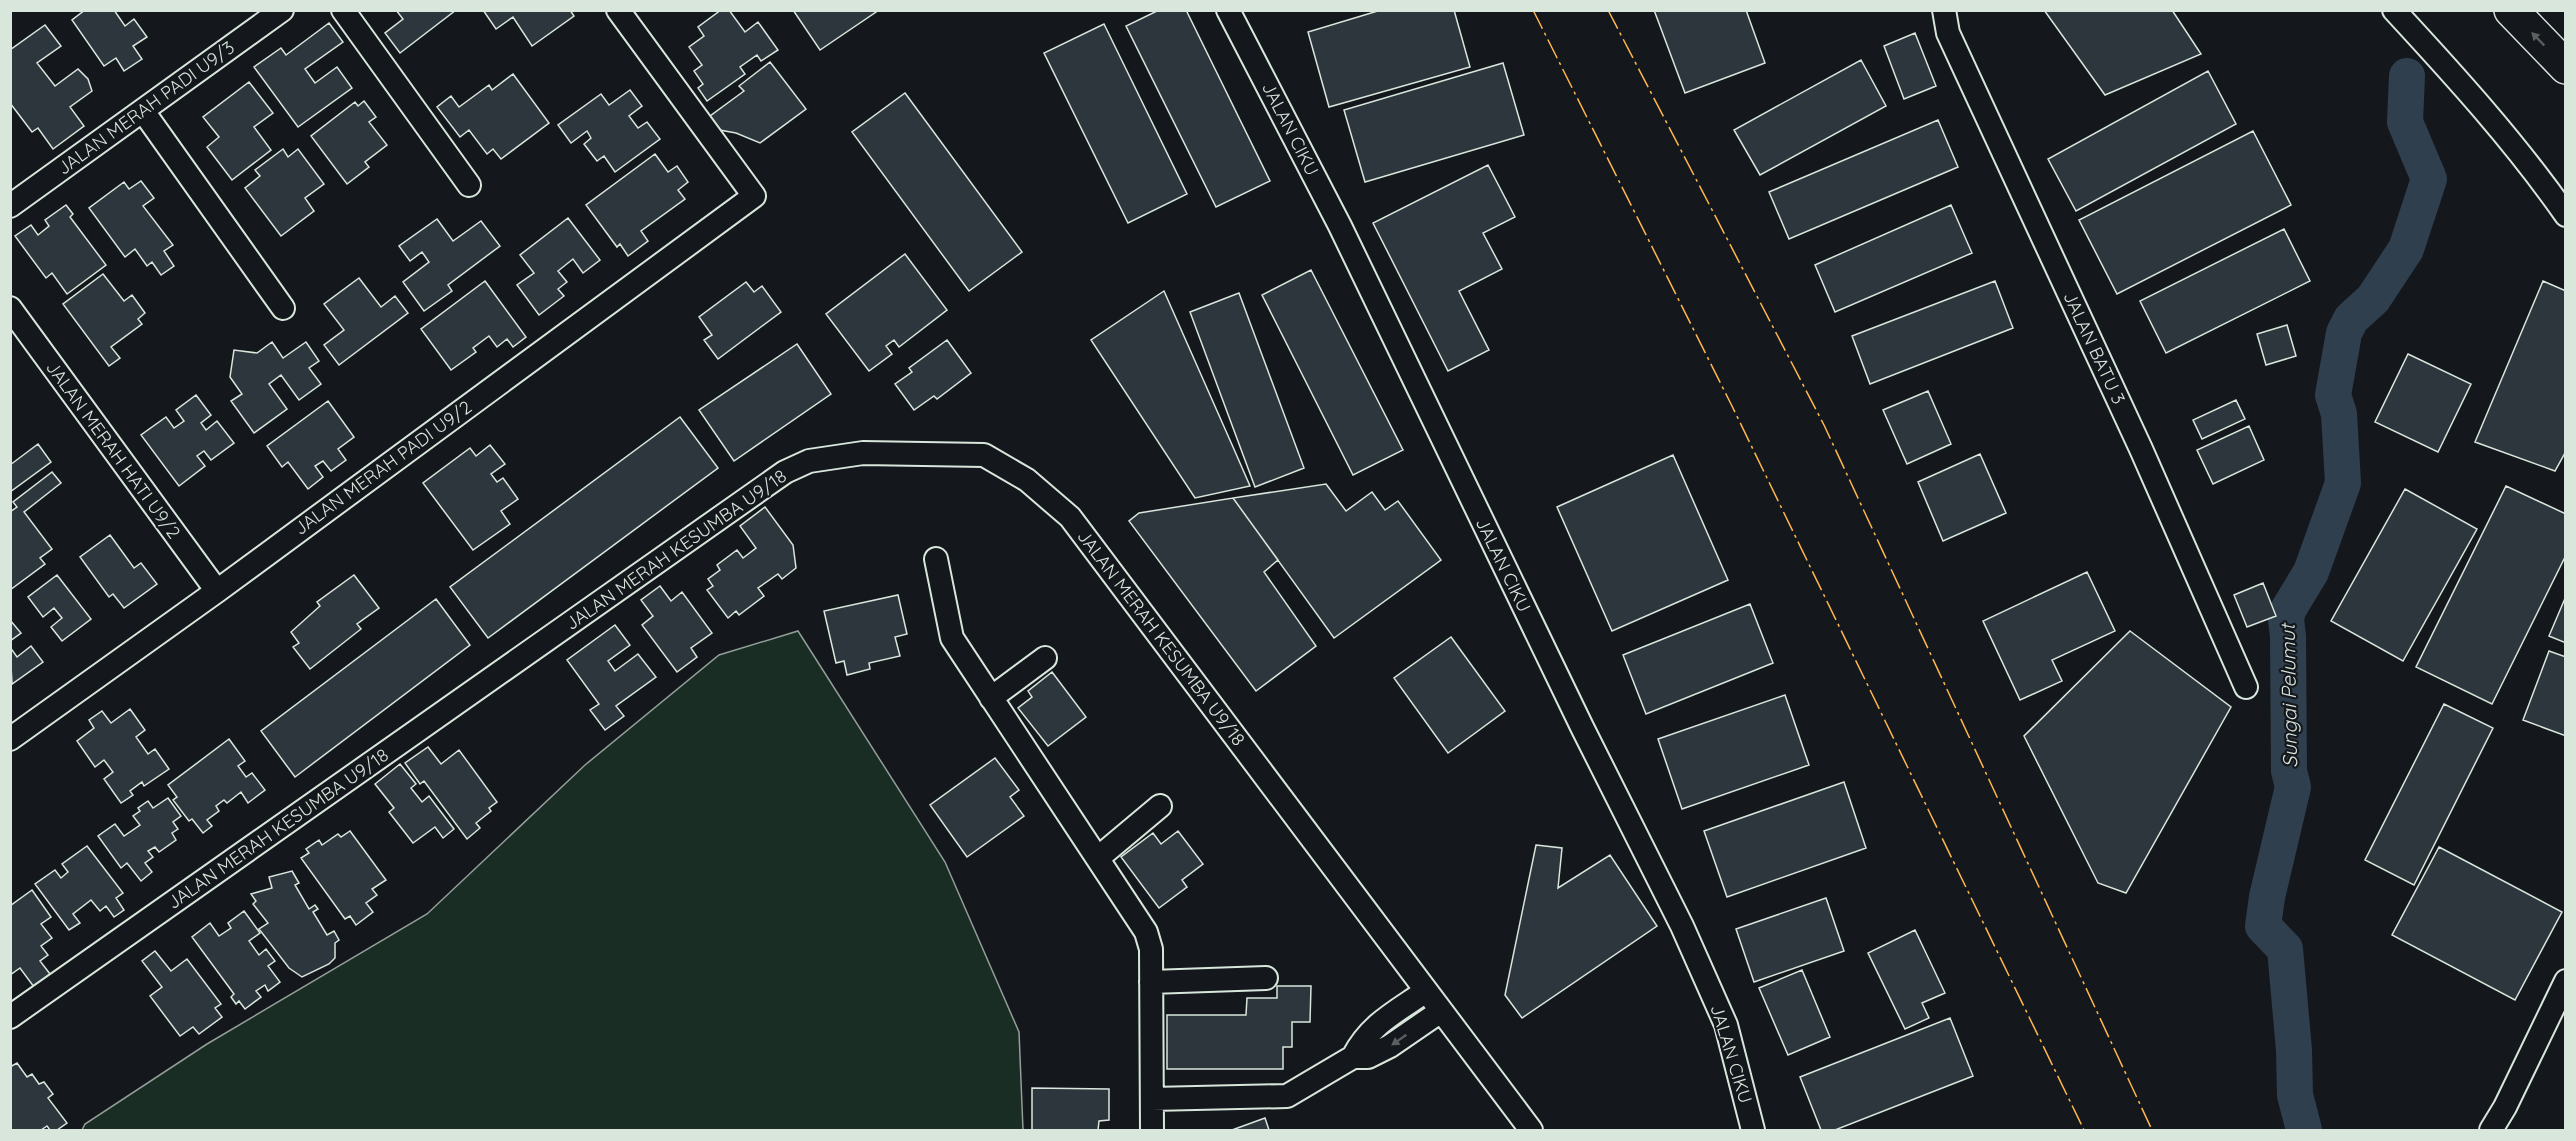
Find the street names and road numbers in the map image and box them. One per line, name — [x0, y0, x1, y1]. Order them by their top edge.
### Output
street label: JALAN MERAH PADI U9/3 — [53, 36, 239, 180]
street label: JALAN CIKU — [1257, 78, 1324, 179]
street label: JALAN BATU 3 — [2058, 288, 2131, 408]
street label: JALAN MERAH HATI U9/2 — [41, 356, 186, 543]
street label: JALAN MERAH PADI U9/2 — [289, 395, 476, 540]
street label: JALAN MERAH KESUMBA U9/18 — [561, 464, 791, 635]
street label: JALAN CIKU — [1471, 514, 1536, 616]
street label: JALAN MERAH KESUMBA U9/18 — [1073, 525, 1250, 750]
street label: JALAN MERAH KESUMBA U9/18 — [163, 743, 393, 914]
street label: JALAN CIKU — [1706, 1002, 1757, 1106]

